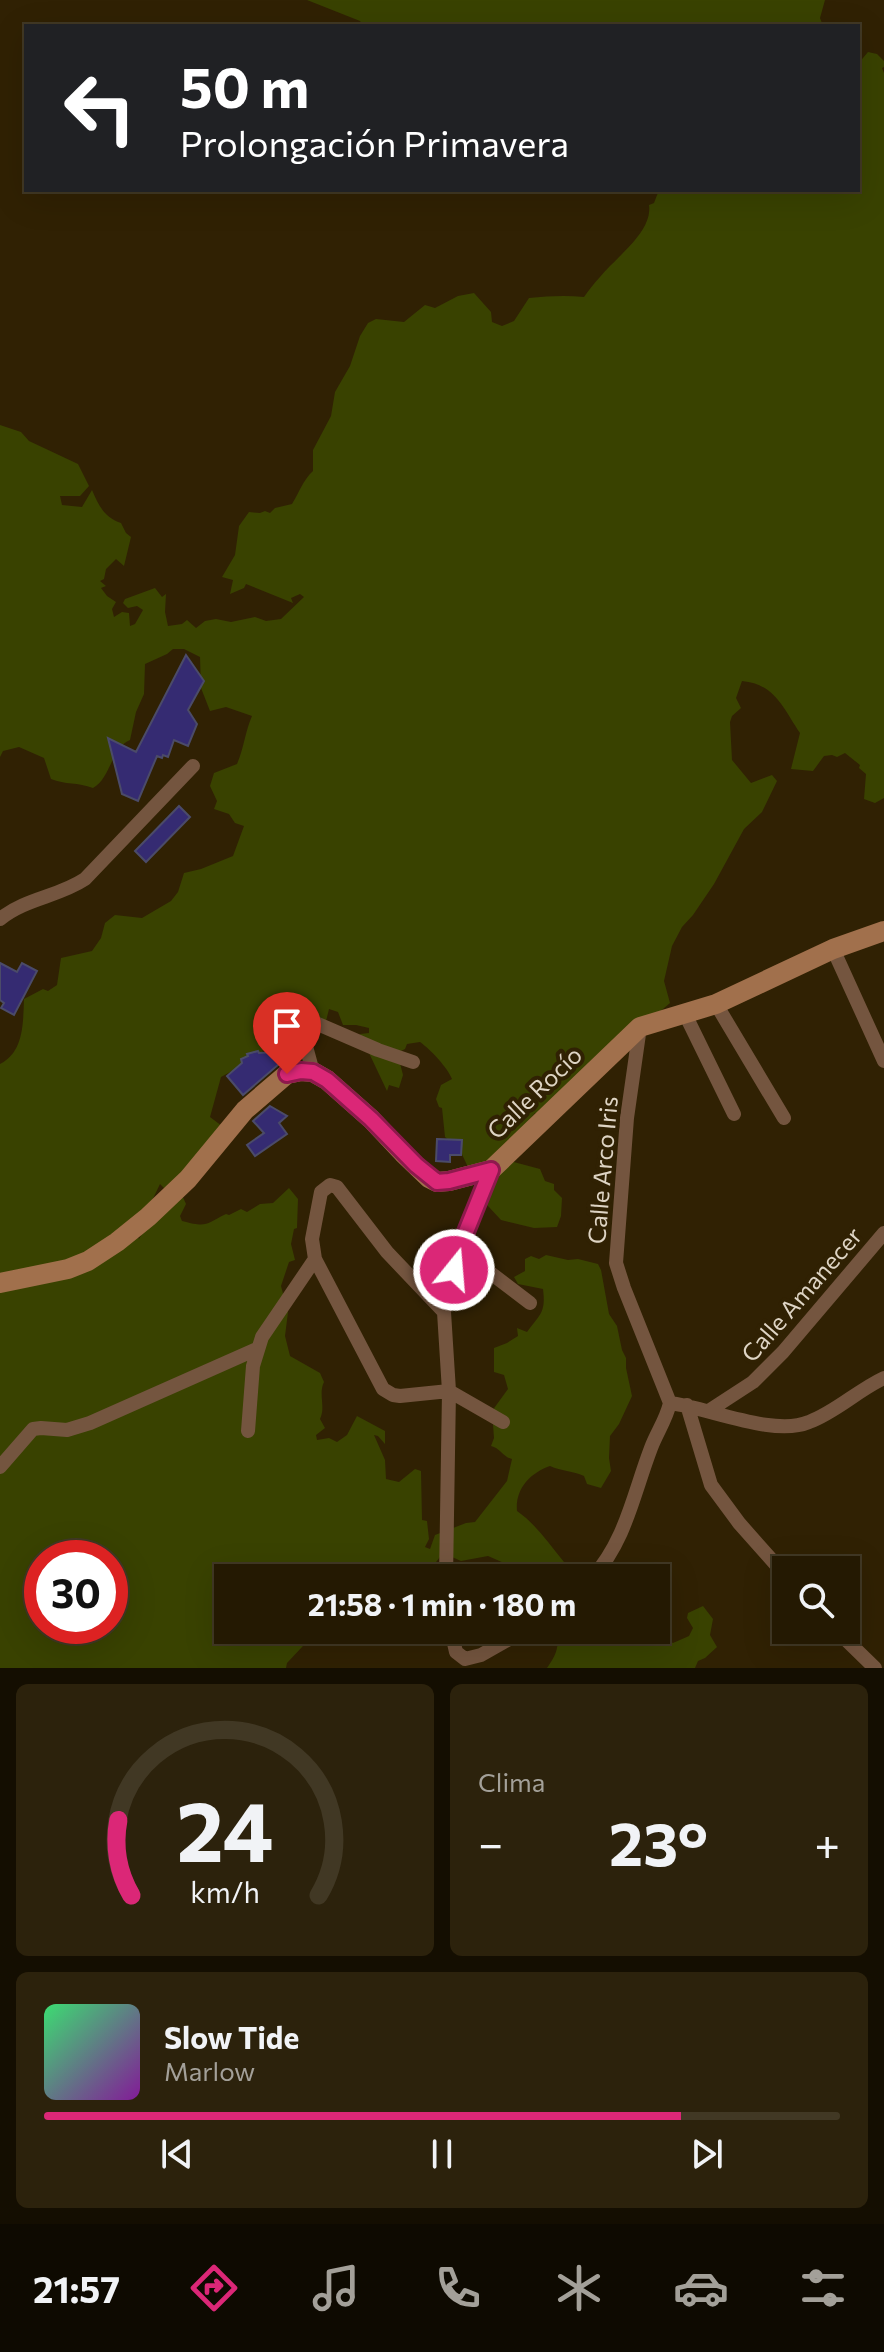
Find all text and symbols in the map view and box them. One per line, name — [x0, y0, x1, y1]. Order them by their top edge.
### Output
text: 50 m — [180, 51, 309, 120]
icon: left — [48, 56, 152, 160]
text: Prolongación Primavera — [180, 120, 569, 164]
pin — [253, 992, 321, 1074]
icon: arrive — [265, 1004, 309, 1048]
street label: Calle Rocío — [481, 1040, 587, 1144]
street label: Calle Arco Iris — [581, 1095, 623, 1245]
street label: Calle Amanecer — [735, 1220, 868, 1367]
position arrow — [412, 1228, 496, 1312]
speed limit sign: 30 — [24, 1540, 128, 1644]
map controls — [772, 1556, 860, 1644]
button: search — [772, 1556, 860, 1644]
text: 21:58 · 1 min · 180 m — [308, 1585, 576, 1622]
text: Clima — [478, 1766, 545, 1797]
text: 24 — [176, 1777, 274, 1879]
text: 23° — [609, 1805, 708, 1878]
text: − — [478, 1815, 503, 1869]
text: + — [814, 1815, 840, 1869]
text: km/h — [190, 1874, 260, 1909]
text: Slow Tide — [164, 2018, 299, 2055]
text: Marlow — [164, 2055, 255, 2086]
icon: previous — [155, 2132, 199, 2176]
icon: pause — [420, 2132, 464, 2176]
icon: next — [685, 2132, 729, 2176]
icon: directions — [186, 2260, 242, 2316]
icon: music — [308, 2260, 364, 2316]
icon: phone — [430, 2260, 486, 2316]
icon: climate — [551, 2260, 607, 2316]
icon: car — [673, 2260, 729, 2316]
icon: filters — [795, 2260, 851, 2316]
text: 21:57 — [33, 2266, 120, 2310]

